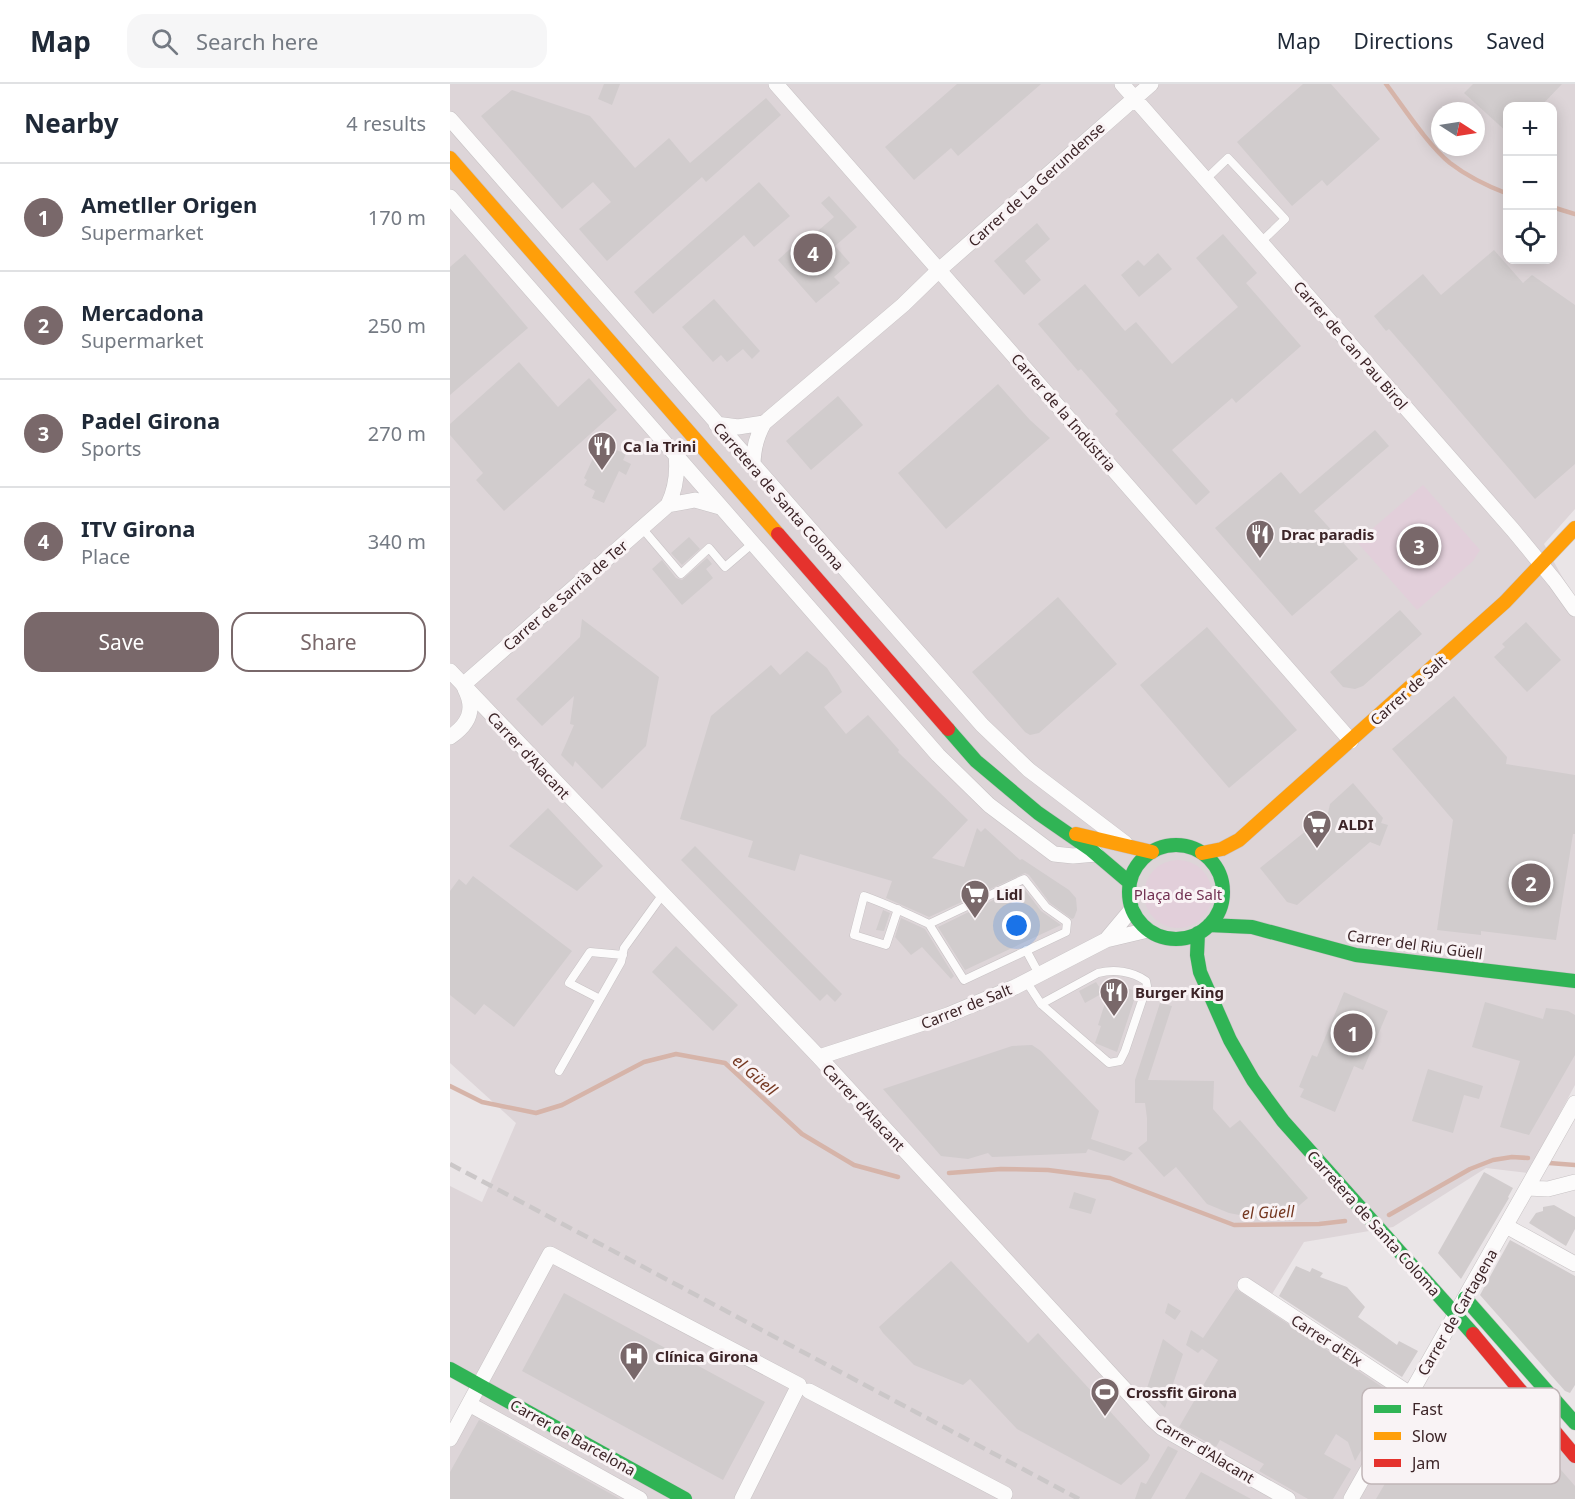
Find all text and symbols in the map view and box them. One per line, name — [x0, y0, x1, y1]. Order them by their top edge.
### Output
search box — [127, 14, 547, 68]
text: Map — [30, 22, 91, 60]
icon: search — [148, 25, 181, 58]
text: Search here — [196, 26, 318, 56]
text: Map — [1277, 27, 1321, 55]
text: Directions — [1354, 27, 1453, 55]
text: Saved — [1486, 27, 1545, 55]
north arrow — [1431, 102, 1485, 156]
map controls — [1503, 102, 1557, 264]
button: + — [1503, 102, 1557, 156]
text: Nearby — [24, 105, 119, 141]
text: 4 results — [346, 110, 426, 137]
street label: Carrer de La Gerundense — [964, 117, 1108, 251]
button: − — [1503, 156, 1557, 210]
text: Ametller Origen — [81, 189, 257, 219]
text: 1 — [38, 204, 49, 231]
text: 170 m — [368, 204, 426, 231]
button: locate — [1503, 210, 1557, 264]
text: Supermarket — [81, 219, 204, 246]
pin: 4 — [794, 230, 832, 276]
street label: Carrer de Can Pau Birol — [1290, 276, 1412, 414]
text: Mercadona — [81, 297, 204, 327]
text: 2 — [38, 312, 49, 339]
text: 250 m — [368, 312, 426, 339]
text: Supermarket — [81, 327, 204, 354]
street label: Carrer de la Indústria — [1007, 349, 1121, 475]
text: Padel Girona — [81, 405, 220, 435]
street label: Carretera de Santa Coloma — [709, 418, 849, 574]
text: 3 — [38, 420, 49, 447]
text: 270 m — [368, 420, 426, 447]
restaurant icon: Ca la Trini — [586, 430, 618, 472]
text: Sports — [81, 435, 141, 462]
place label: Ca la Trini — [623, 436, 696, 456]
text: ITV Girona — [81, 513, 195, 543]
restaurant icon: Drac paradis — [1244, 518, 1276, 560]
place label: Drac paradis — [1281, 524, 1374, 544]
pin: 3 — [1400, 524, 1438, 568]
text: 4 — [38, 528, 49, 555]
text: 340 m — [368, 528, 426, 555]
street label: Carrer de Sarrià de Ter — [498, 535, 632, 655]
text: Place — [81, 543, 130, 570]
button: Save — [24, 612, 219, 672]
button: Share — [231, 612, 426, 672]
street label: Carrer de Salt — [1366, 650, 1451, 730]
street label: Carrer d'Alacant — [483, 707, 575, 803]
supermarket icon: ALDI — [1301, 808, 1333, 850]
place label: ALDI — [1338, 814, 1374, 834]
pin: 2 — [1512, 860, 1550, 906]
supermarket icon: Lidl — [959, 878, 991, 920]
place label: Lidl — [996, 884, 1023, 904]
park label: Plaça de Salt — [1134, 884, 1223, 904]
your location — [1002, 911, 1031, 940]
street label: Carrer del Riu Güell — [1346, 925, 1484, 963]
restaurant icon: Burger King — [1098, 976, 1130, 1018]
street label: Carrer de Salt — [918, 979, 1015, 1033]
place label: Burger King — [1135, 982, 1224, 1002]
pin: 1 — [1334, 1010, 1372, 1056]
water label: el Güell — [728, 1049, 783, 1101]
street label: Carrer d'Alacant — [818, 1059, 910, 1155]
street label: Carretera de Santa Coloma — [1303, 1146, 1445, 1300]
water label: el Güell — [1241, 1200, 1296, 1224]
street label: Carrer de Cartagena — [1412, 1245, 1502, 1379]
street label: Carrer d'Elx — [1287, 1309, 1367, 1371]
hospital icon: Clínica Girona — [618, 1340, 650, 1382]
place label: Clínica Girona — [655, 1346, 758, 1366]
sports icon: Crossfit Girona — [1089, 1376, 1121, 1418]
place label: Crossfit Girona — [1126, 1382, 1237, 1402]
legend — [1362, 1388, 1560, 1484]
street label: Carrer de Barcelona — [507, 1394, 639, 1480]
text: Fast — [1412, 1398, 1443, 1420]
street label: Carrer d'Alacant — [1152, 1413, 1259, 1488]
text: Slow — [1412, 1425, 1447, 1447]
text: Jam — [1410, 1452, 1440, 1474]

